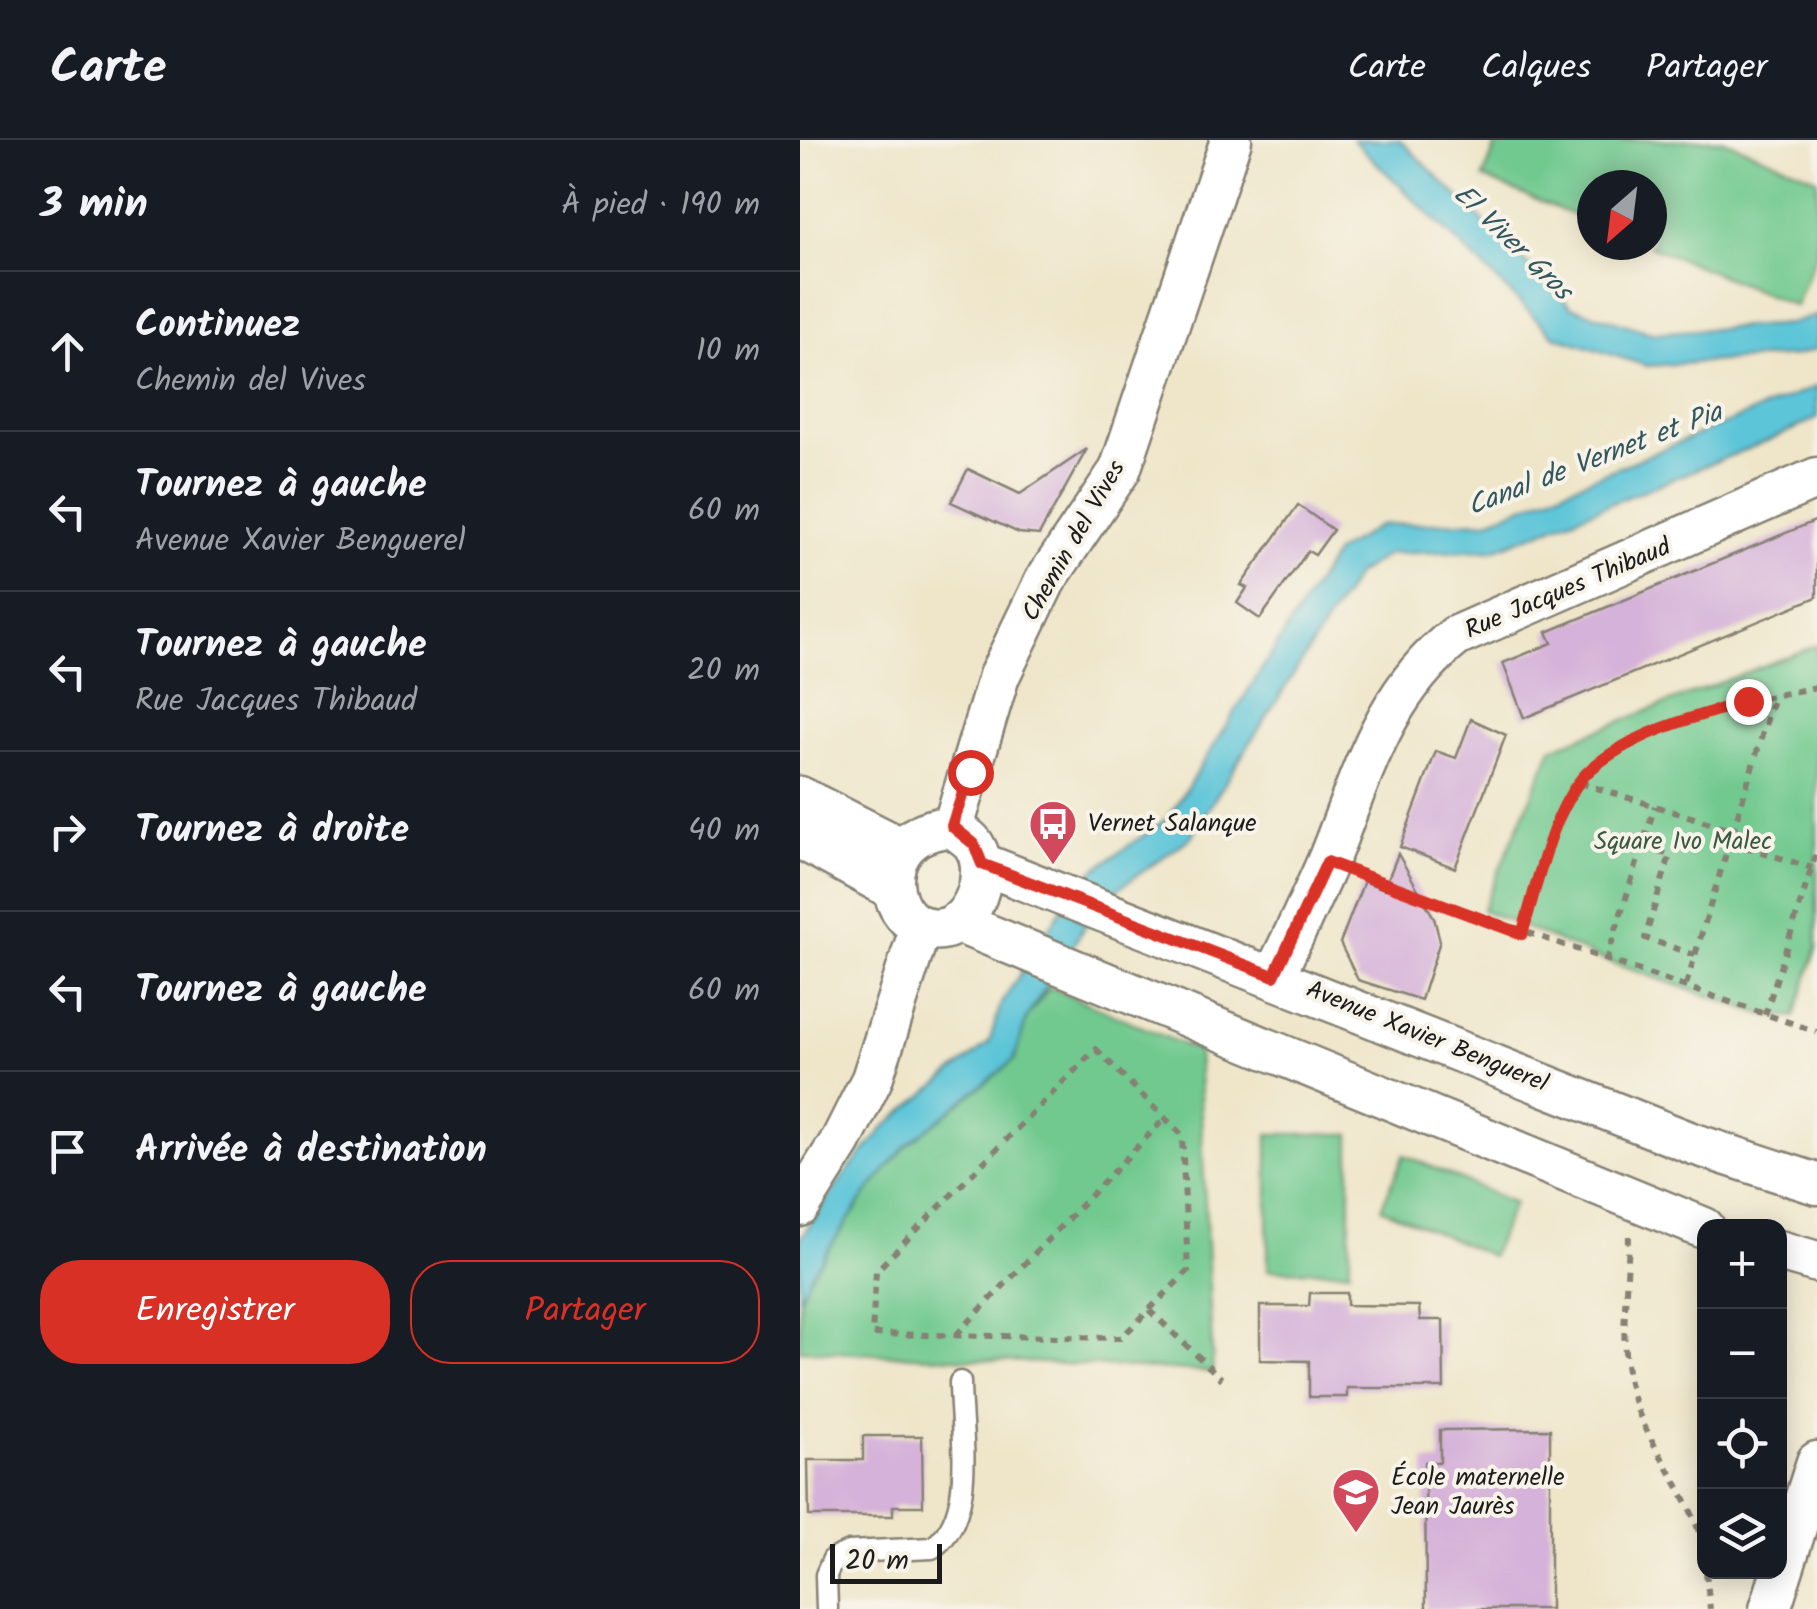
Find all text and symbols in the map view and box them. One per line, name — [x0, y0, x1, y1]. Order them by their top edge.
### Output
text: Carte — [50, 31, 167, 107]
text: Carte — [1348, 41, 1426, 97]
text: Calques — [1481, 41, 1591, 97]
text: Partager — [1646, 41, 1767, 97]
north arrow — [1577, 170, 1667, 260]
text: 3 min — [40, 172, 148, 239]
water label: El Viver Gros — [1442, 174, 1584, 314]
text: À pied · 190 m — [561, 180, 760, 231]
text: Continuez — [135, 296, 300, 356]
icon: ahead — [40, 324, 95, 379]
text: 10 m — [696, 326, 760, 377]
text: Chemin del Vives — [135, 356, 366, 407]
water label: Canal de Vernet et Pia — [1461, 390, 1731, 529]
street label: Chemin del Vives — [1012, 453, 1137, 629]
text: Tournez à gauche — [135, 456, 427, 516]
icon: left — [40, 484, 95, 539]
text: 60 m — [688, 486, 760, 537]
text: Avenue Xavier Benguerel — [135, 516, 466, 567]
street label: Rue Jacques Thibaud — [1459, 527, 1679, 650]
text: Tournez à gauche — [135, 616, 427, 676]
icon: left — [40, 644, 95, 699]
text: 20 m — [687, 646, 760, 697]
text: Rue Jacques Thibaud — [135, 676, 417, 727]
route end — [1726, 679, 1772, 725]
route start — [948, 750, 994, 796]
bus stop icon: Vernet Salanque — [1027, 798, 1079, 866]
text: Tournez à droite — [135, 801, 409, 861]
icon: right — [40, 804, 95, 859]
place label: Vernet Salanque — [1088, 804, 1256, 844]
text: 40 m — [688, 806, 760, 857]
park label: Square Ivo Malec — [1594, 822, 1772, 862]
text: Tournez à gauche — [135, 961, 427, 1021]
icon: left — [40, 964, 95, 1019]
text: 60 m — [688, 966, 760, 1017]
street label: Avenue Xavier Benguerel — [1300, 970, 1554, 1104]
text: Arrivée à destination — [135, 1121, 487, 1181]
icon: arrive — [40, 1124, 95, 1179]
map controls — [1697, 1219, 1787, 1579]
button: + — [1697, 1219, 1787, 1309]
button: Enregistrer — [40, 1260, 390, 1364]
button: Partager — [410, 1260, 760, 1364]
button: − — [1697, 1309, 1787, 1399]
button: locate — [1697, 1399, 1787, 1489]
place label: École maternelle Jean Jaurès — [1391, 1458, 1564, 1527]
school or university icon: École maternelle Jean Jaurès — [1330, 1466, 1382, 1534]
button: layers — [1697, 1489, 1787, 1579]
scale bar — [830, 1539, 942, 1584]
text: 20 m — [845, 1539, 909, 1584]

